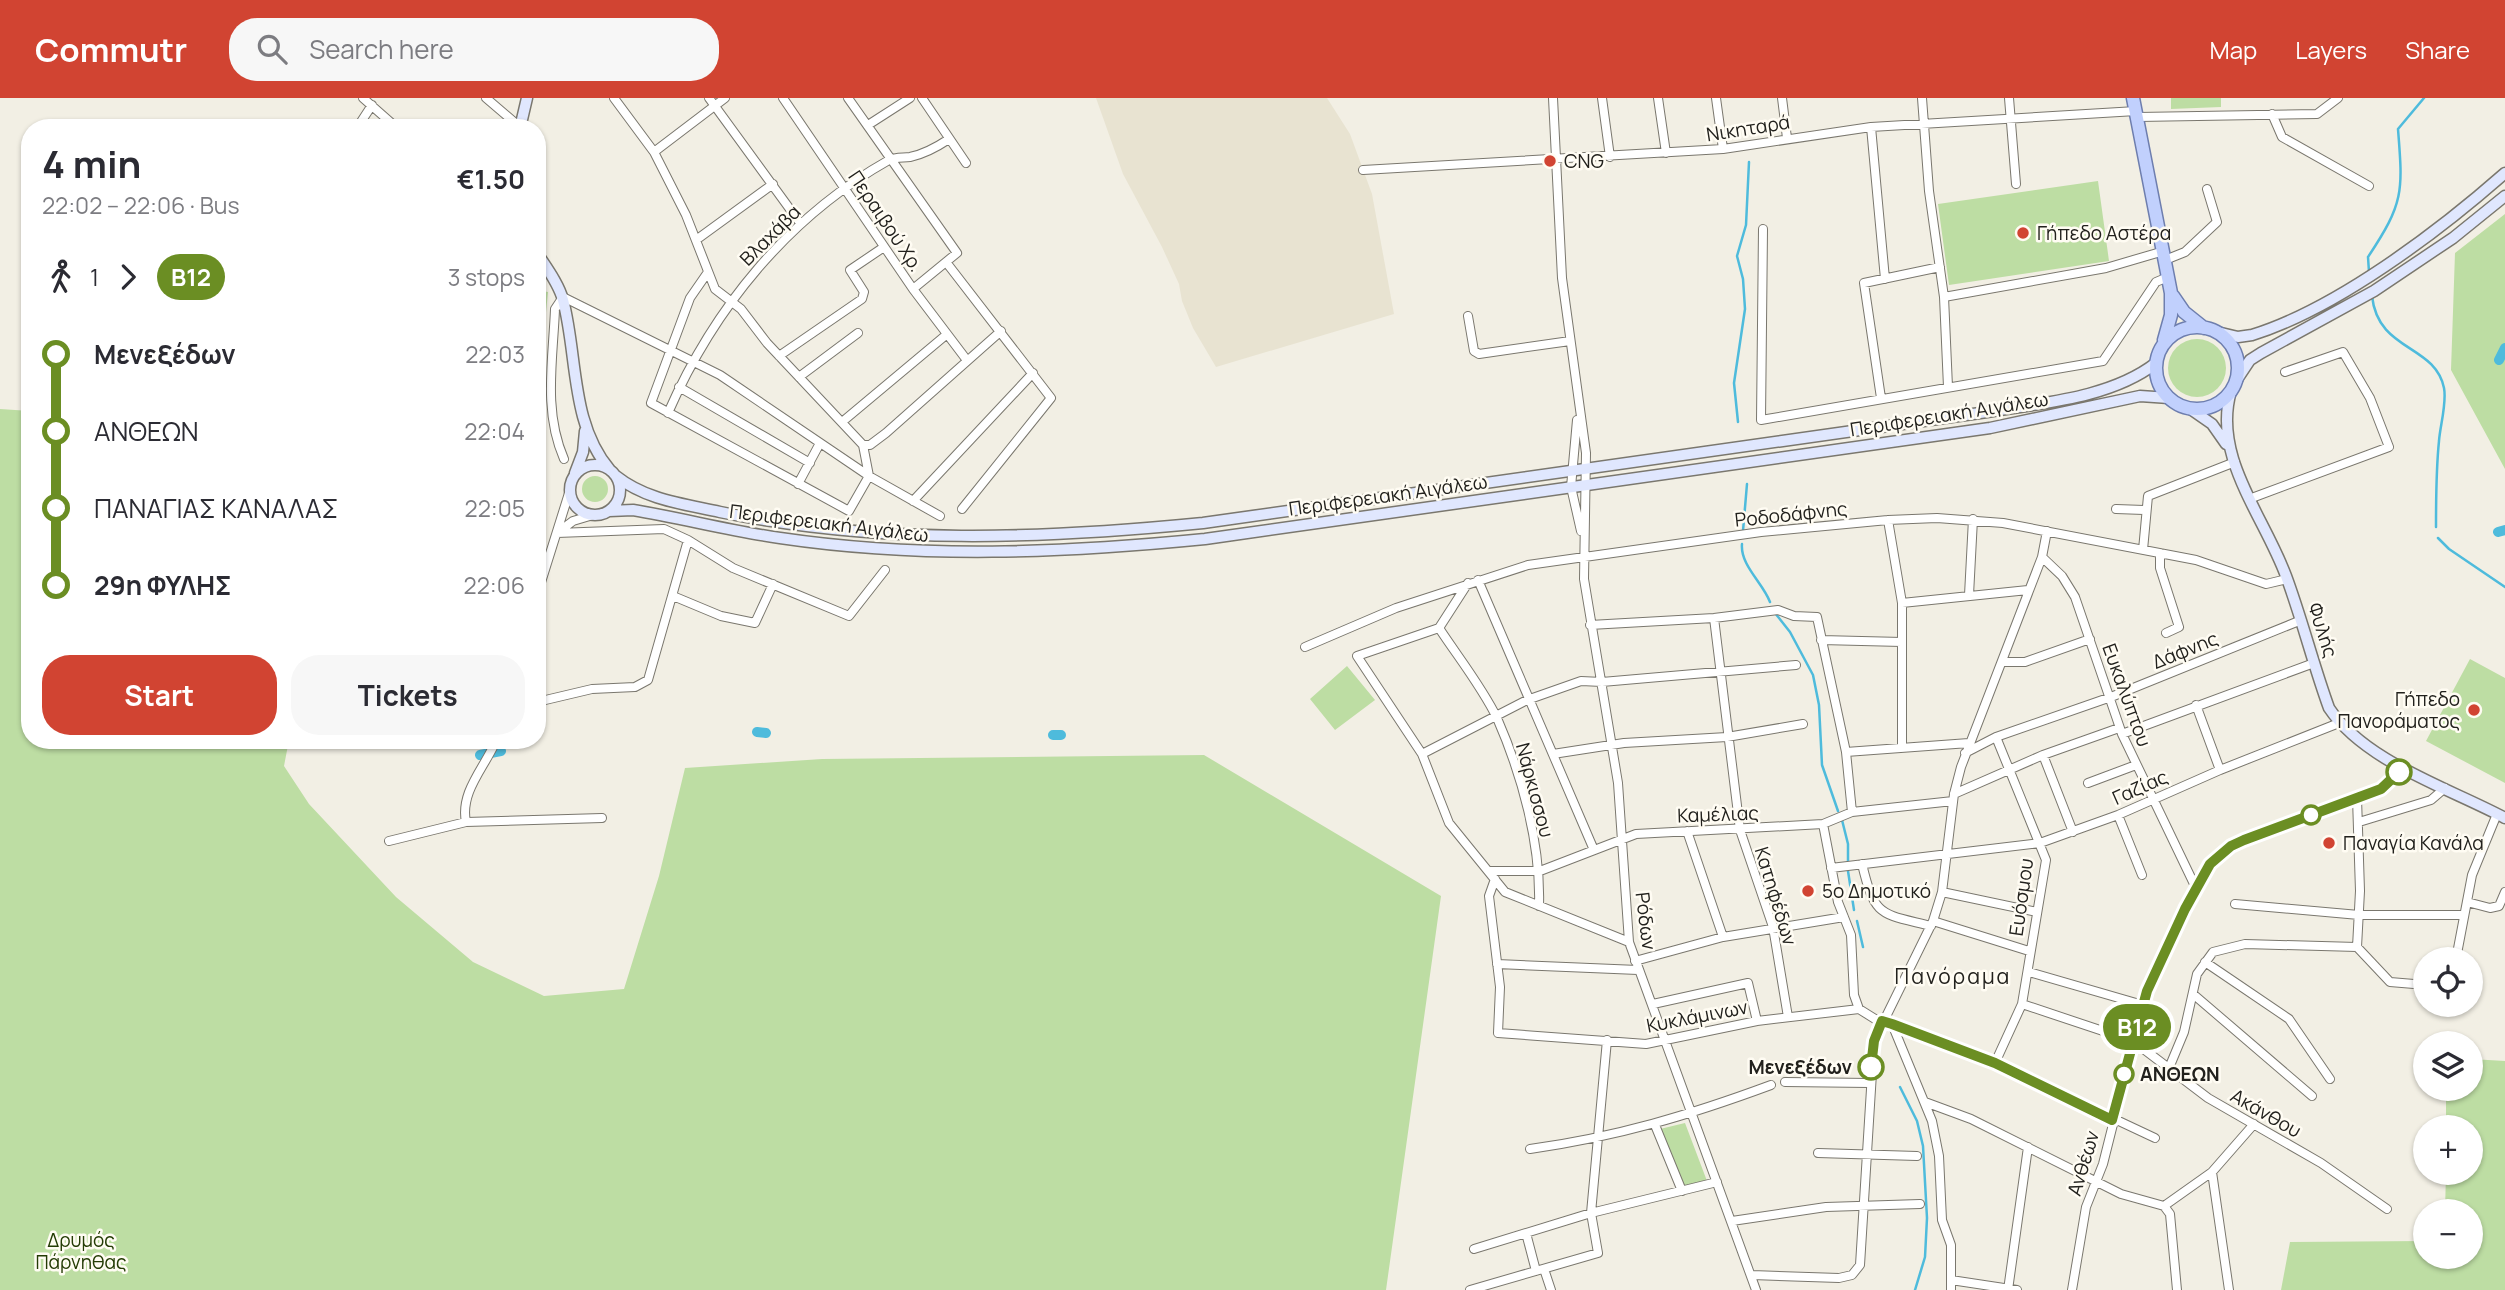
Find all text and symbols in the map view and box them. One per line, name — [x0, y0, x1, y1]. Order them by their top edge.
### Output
search box — [229, 18, 719, 81]
text: Commutr — [35, 27, 187, 72]
icon: search — [253, 30, 291, 68]
text: Search here — [309, 31, 454, 67]
text: Map — [2210, 33, 2257, 66]
text: Layers — [2295, 33, 2367, 66]
text: Share — [2405, 33, 2470, 66]
street label: Νικηταρά — [1704, 109, 1792, 147]
text: 4 min — [42, 137, 141, 189]
place label: CNG — [1564, 148, 1604, 174]
marker: CNG — [1542, 153, 1558, 169]
text: €1.50 — [457, 161, 525, 197]
street label: Περαιβού Χρ. — [843, 165, 929, 277]
text: 22:02 – 22:06 · Bus — [42, 189, 240, 221]
street label: Βλαχάβα — [734, 199, 806, 271]
place label: Γήπεδο Αστέρα — [2037, 220, 2171, 246]
marker: Γήπεδο Αστέρα — [2015, 225, 2031, 241]
icon: walk — [42, 258, 80, 296]
icon: forward — [109, 258, 147, 296]
text: Β12 — [171, 260, 211, 293]
text: 1 — [90, 261, 99, 293]
text: 3 stops — [448, 261, 525, 293]
text: Μενεξέδων — [94, 336, 236, 372]
text: 22:03 — [465, 338, 525, 370]
street label: Περιφερειακή Αιγάλεω — [1848, 385, 2050, 443]
text: ΑΝΘΕΩΝ — [94, 413, 199, 449]
text: 22:04 — [464, 415, 525, 447]
street label: Περιφερειακή Αιγάλεω — [1287, 468, 1489, 522]
text: ΠΑΝΑΓΙΑΣ ΚΑΝΑΛΑΣ — [94, 490, 338, 526]
text: 22:05 — [465, 492, 525, 524]
street label: Ροδοδάφνης — [1733, 495, 1849, 533]
street label: Περιφερειακή Αιγάλεω — [728, 498, 930, 548]
text: 29η ΦΥΛΗΣ — [94, 567, 232, 603]
text: 22:06 — [464, 569, 525, 601]
street label: Φυλής — [2302, 599, 2344, 661]
street label: Δάφνης — [2148, 625, 2222, 675]
street label: Ευκαλύπτου — [2096, 640, 2158, 750]
button: Start — [42, 655, 277, 735]
button: Tickets — [291, 655, 525, 735]
place label: Γήπεδο Πανοράματος — [2338, 686, 2460, 734]
marker: Γήπεδο Πανοράματος — [2466, 702, 2482, 718]
street label: Νάρκισσου — [1510, 740, 1560, 840]
unlabelled marker — [2386, 759, 2412, 785]
street label: Γαζίας — [2108, 763, 2172, 811]
street label: Καμέλιας — [1677, 800, 1759, 828]
unlabelled marker — [2301, 805, 2321, 825]
place label: Παναγία Κανάλα — [2343, 830, 2484, 856]
marker: Παναγία Κανάλα — [2321, 835, 2337, 851]
street label: Κατηφέδων — [1749, 844, 1803, 949]
street label: Ευόσμου — [2003, 856, 2039, 938]
place label: 5ο Δημοτικό — [1822, 878, 1931, 904]
marker: 5ο Δημοτικό — [1800, 883, 1816, 899]
street label: Ρόδων — [1630, 891, 1662, 952]
map controls — [2413, 947, 2483, 1269]
button: locate — [2413, 947, 2483, 1017]
district label: Πανόραμα — [1895, 962, 2011, 990]
street label: Κυκλάμινων — [1644, 993, 1750, 1039]
line badge: Β12 — [2097, 1004, 2177, 1050]
text: Β12 — [2117, 1010, 2157, 1043]
button: layers — [2413, 1031, 2483, 1101]
place label: Μενεξέδων — [1748, 1054, 1852, 1080]
marker: Μενεξέδων — [1858, 1054, 1884, 1080]
place label: ΑΝΘΕΩΝ — [2140, 1061, 2220, 1087]
marker: ΑΝΘΕΩΝ — [2114, 1064, 2134, 1084]
street label: Ακάνθου — [2226, 1082, 2306, 1144]
button: + — [2413, 1115, 2483, 1185]
street label: Ανθέων — [2061, 1127, 2105, 1199]
button: − — [2413, 1199, 2483, 1269]
park label: Δρυμός Πάρνηθας — [35, 1227, 127, 1275]

